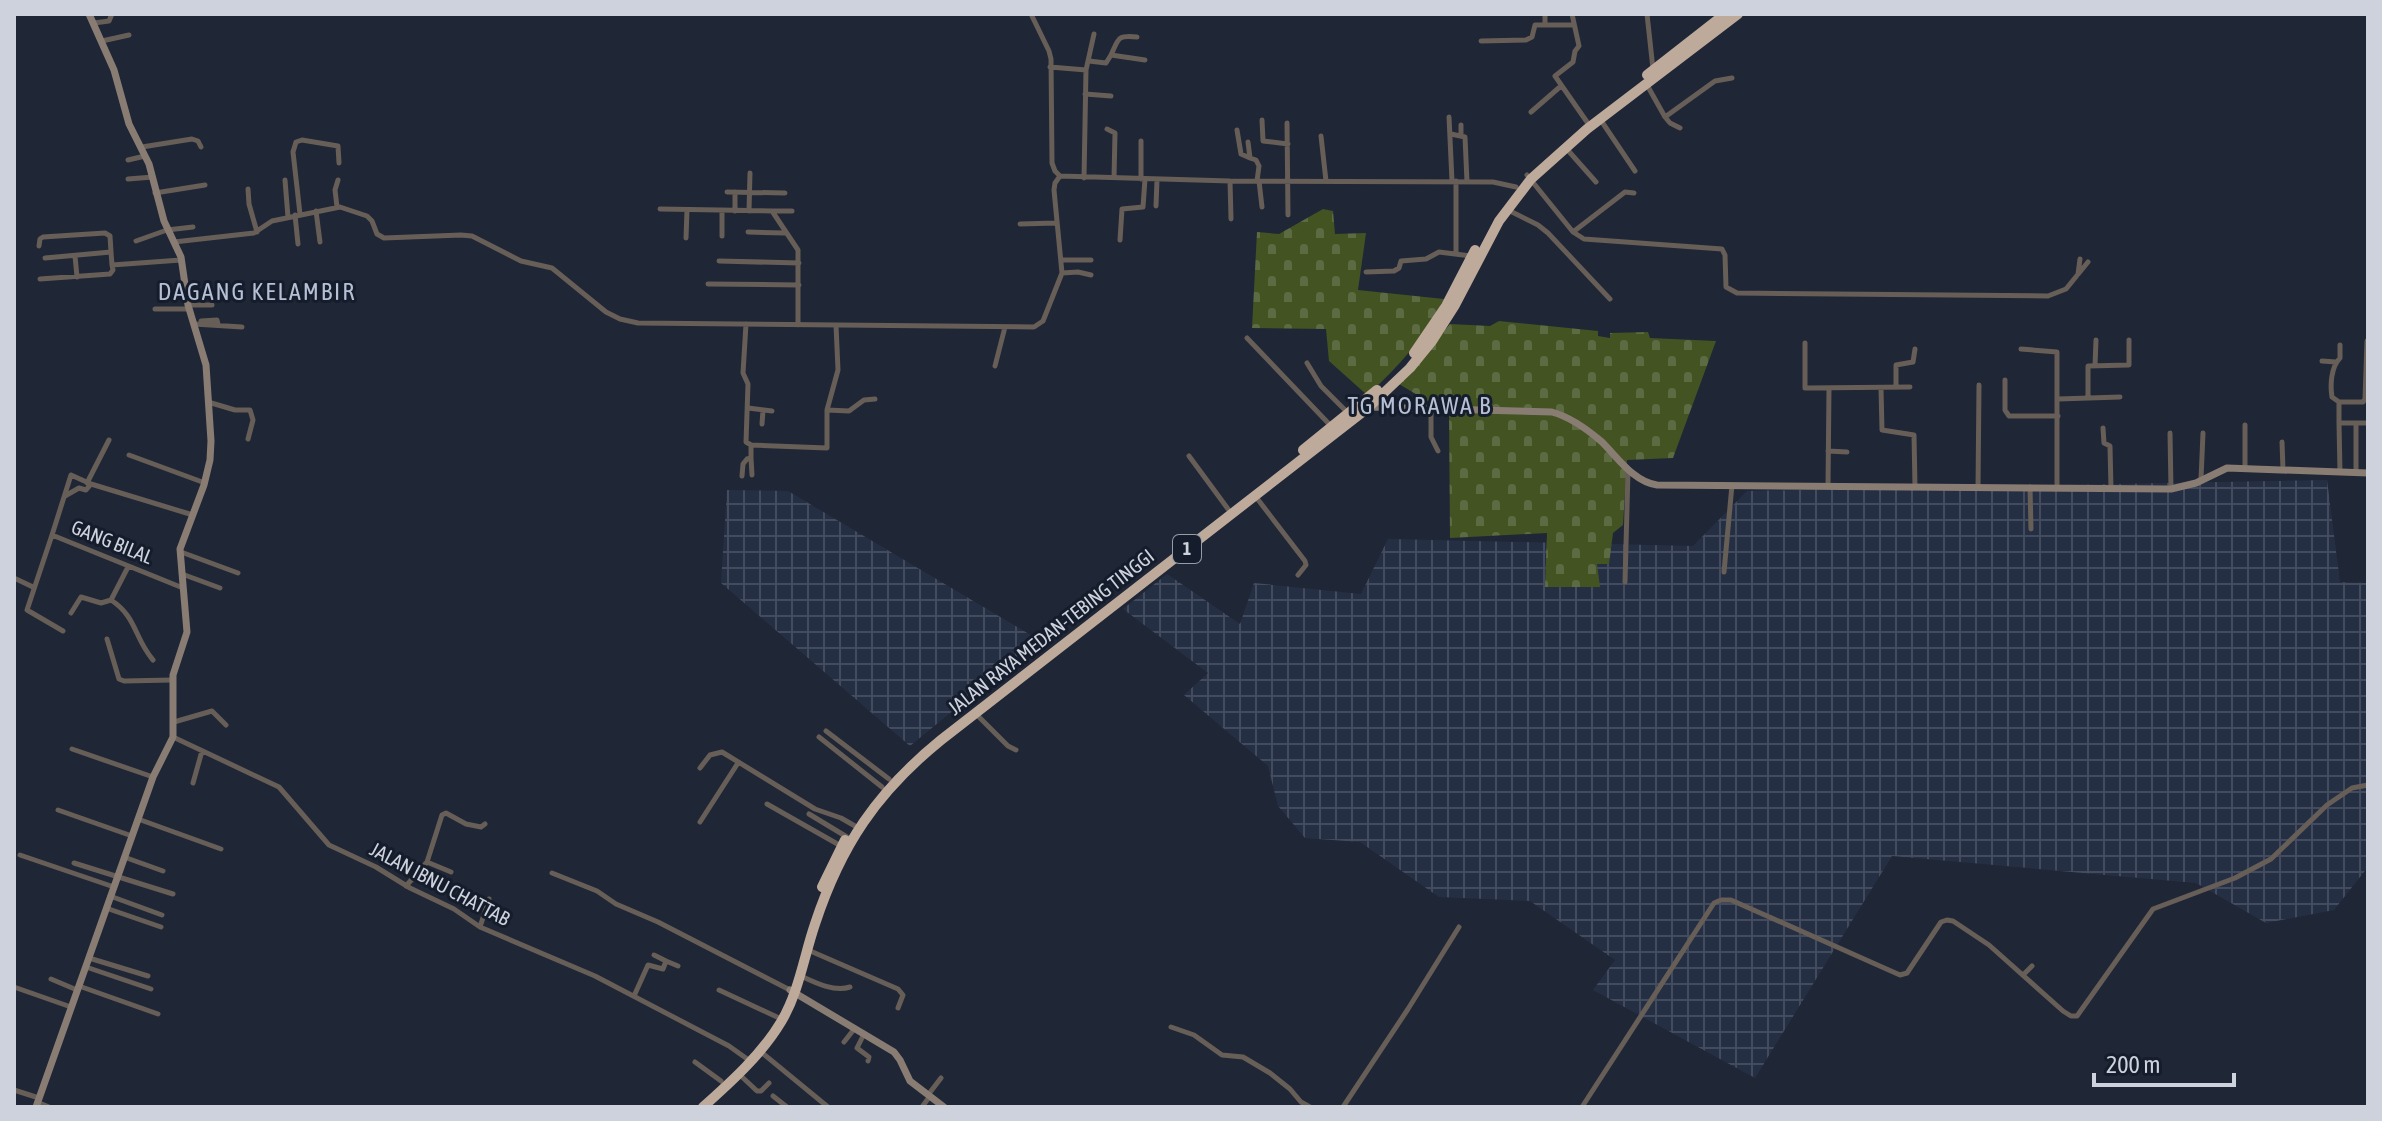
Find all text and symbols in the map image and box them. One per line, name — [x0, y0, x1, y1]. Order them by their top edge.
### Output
district label: DAGANG KELAMBIR — [158, 278, 356, 305]
district label: TG MORAWA B — [1348, 392, 1492, 419]
street label: GANG BILAL — [68, 515, 156, 568]
road number: 1 — [1173, 535, 1201, 563]
street label: JALAN RAYA MEDAN-TEBING TINGGI — [943, 544, 1158, 719]
street label: JALAN IBNU CHATTAB — [366, 837, 514, 930]
scale bar — [2094, 1037, 2234, 1087]
text: 200 m — [2106, 1051, 2160, 1078]

